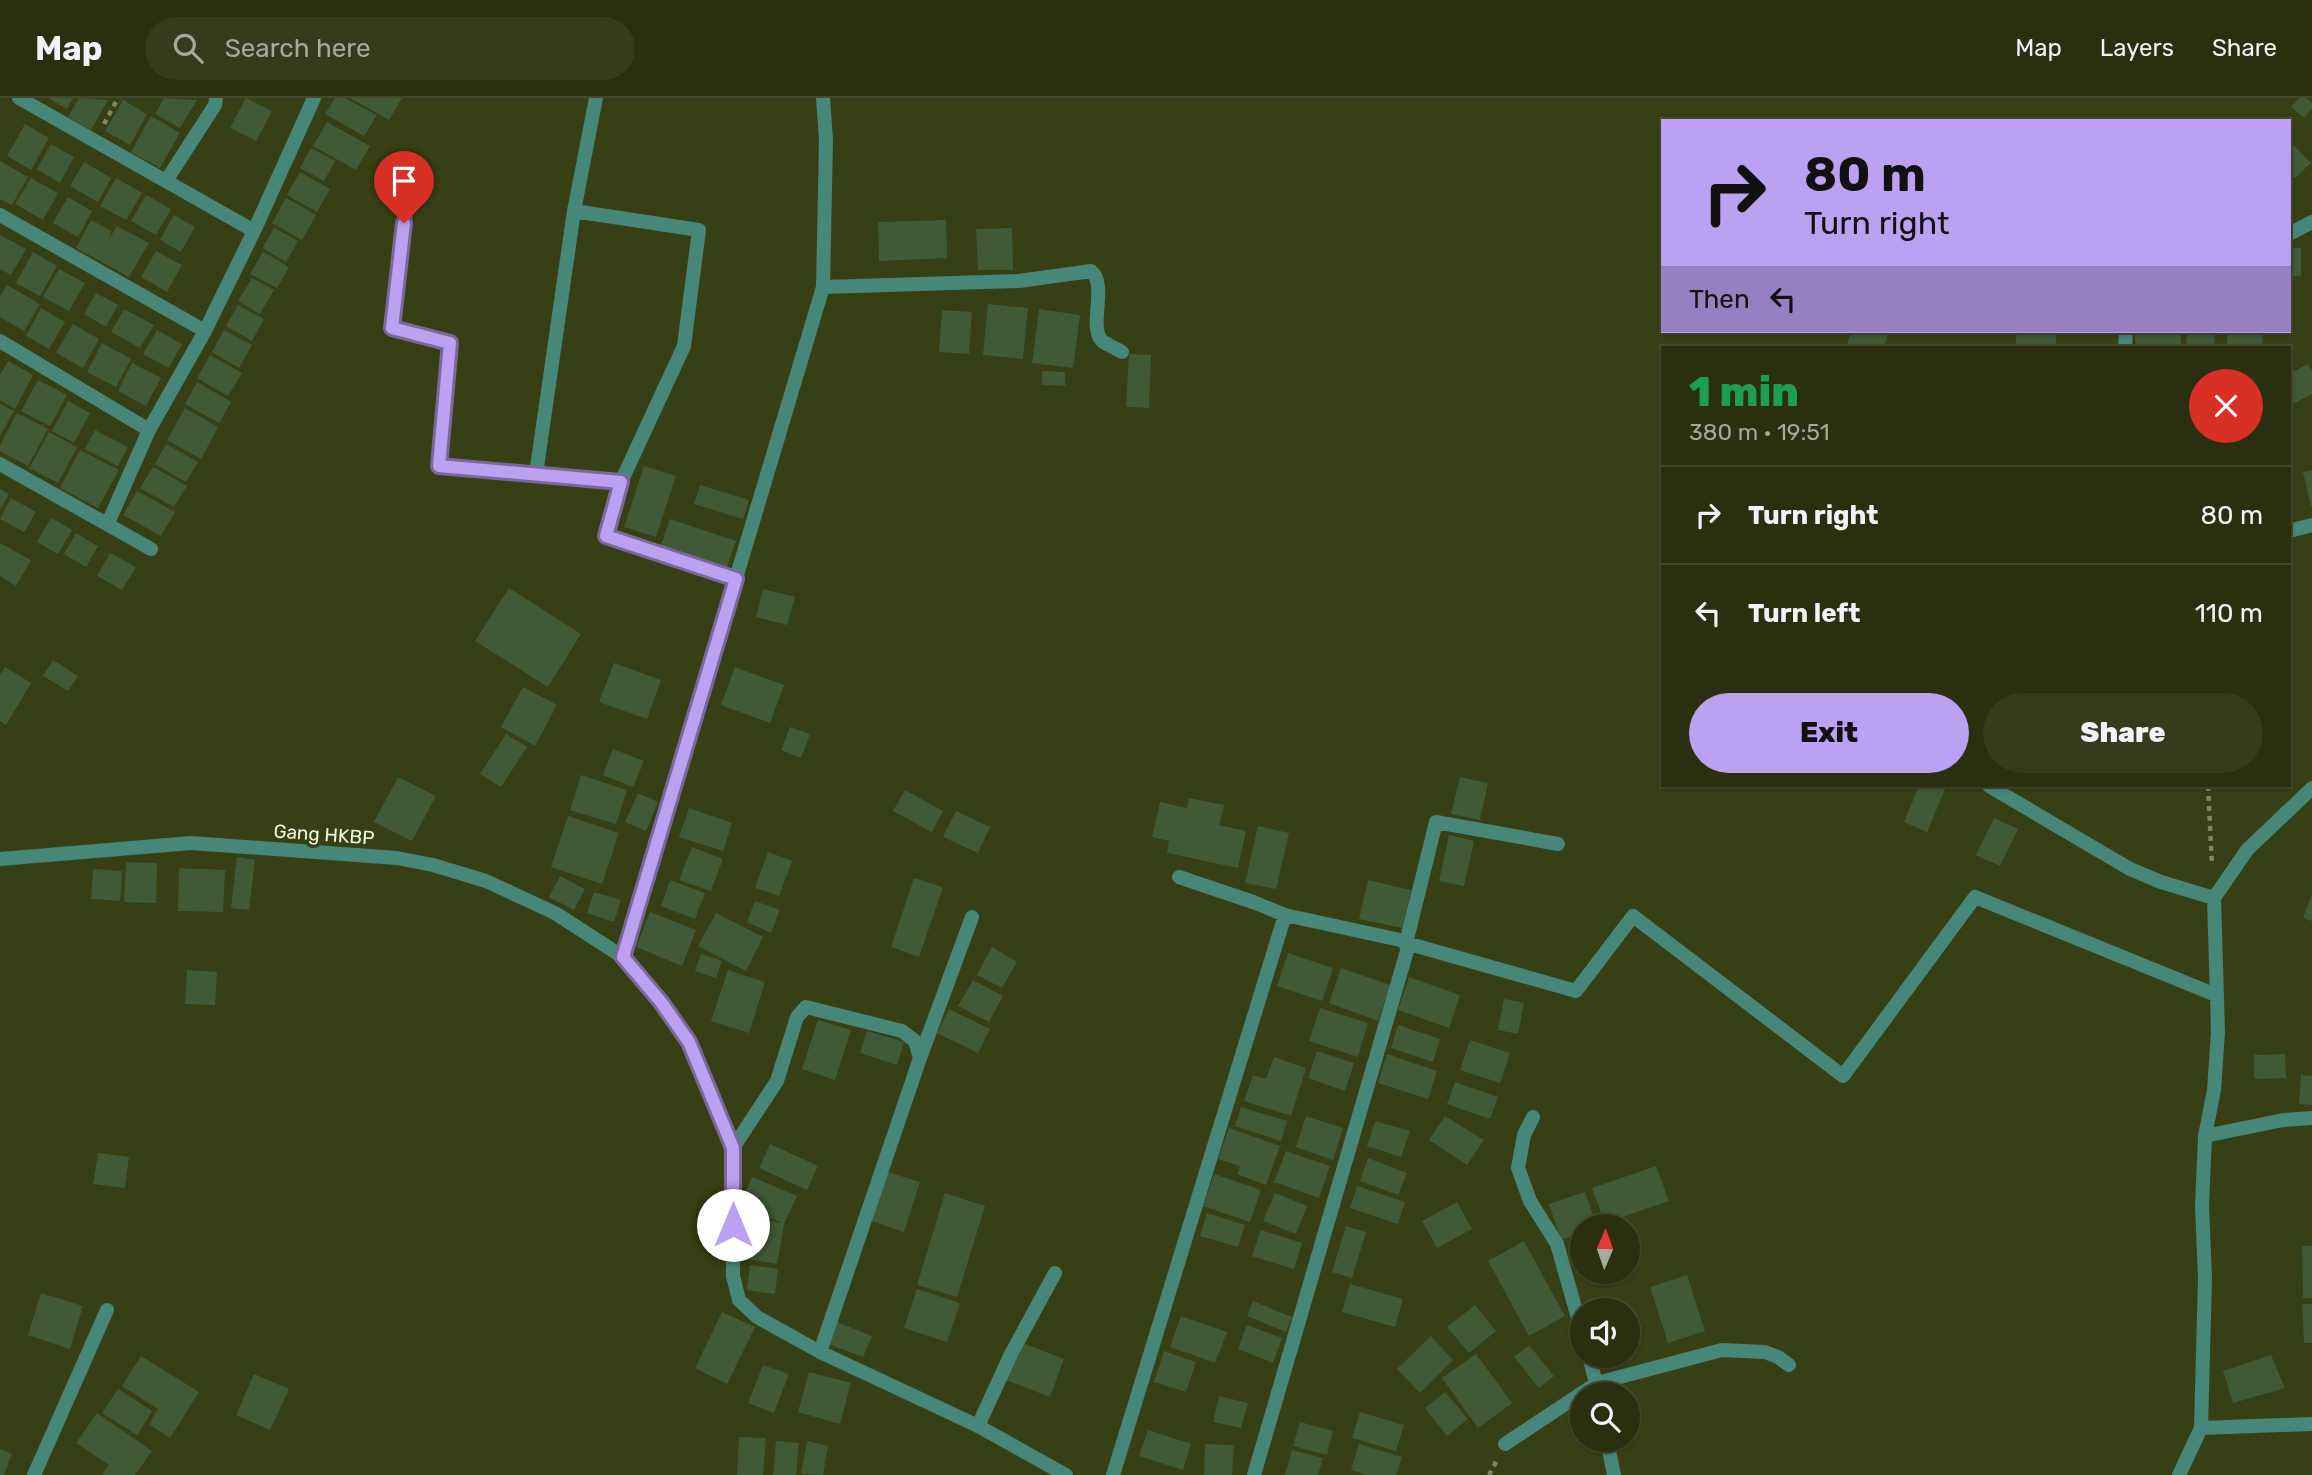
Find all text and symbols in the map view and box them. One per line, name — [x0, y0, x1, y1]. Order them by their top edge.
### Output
search box — [145, 17, 635, 80]
text: Map — [35, 29, 103, 68]
icon: search — [169, 29, 207, 67]
text: Search here — [225, 33, 370, 64]
text: Map — [2015, 34, 2062, 62]
text: Layers — [2100, 34, 2174, 62]
text: Share — [2212, 34, 2277, 62]
text: 80 m — [1804, 145, 1926, 203]
icon: right — [1689, 147, 1780, 238]
pin — [374, 151, 434, 223]
icon: arrive — [385, 162, 423, 200]
text: Turn right — [1804, 204, 1949, 242]
icon: left — [1764, 280, 1802, 318]
text: Then — [1689, 284, 1750, 315]
text: 1 min — [1689, 367, 1799, 417]
button: close — [2189, 369, 2263, 443]
text: 380 m · 19:51 — [1689, 418, 1830, 446]
icon: right — [1689, 496, 1727, 534]
text: Turn right — [1748, 500, 1878, 531]
text: 80 m — [2200, 500, 2263, 531]
icon: left — [1689, 594, 1727, 632]
text: Turn left — [1748, 598, 1860, 629]
text: 110 m — [2195, 598, 2263, 629]
button: Exit — [1689, 693, 1969, 773]
button: Share — [1983, 693, 2263, 773]
street label: Gang HKBP — [273, 820, 375, 849]
position arrow — [696, 1188, 770, 1262]
north arrow — [1570, 1214, 1640, 1284]
map controls — [1570, 1214, 1640, 1452]
button: sound — [1570, 1298, 1640, 1368]
button: search — [1570, 1382, 1640, 1452]

